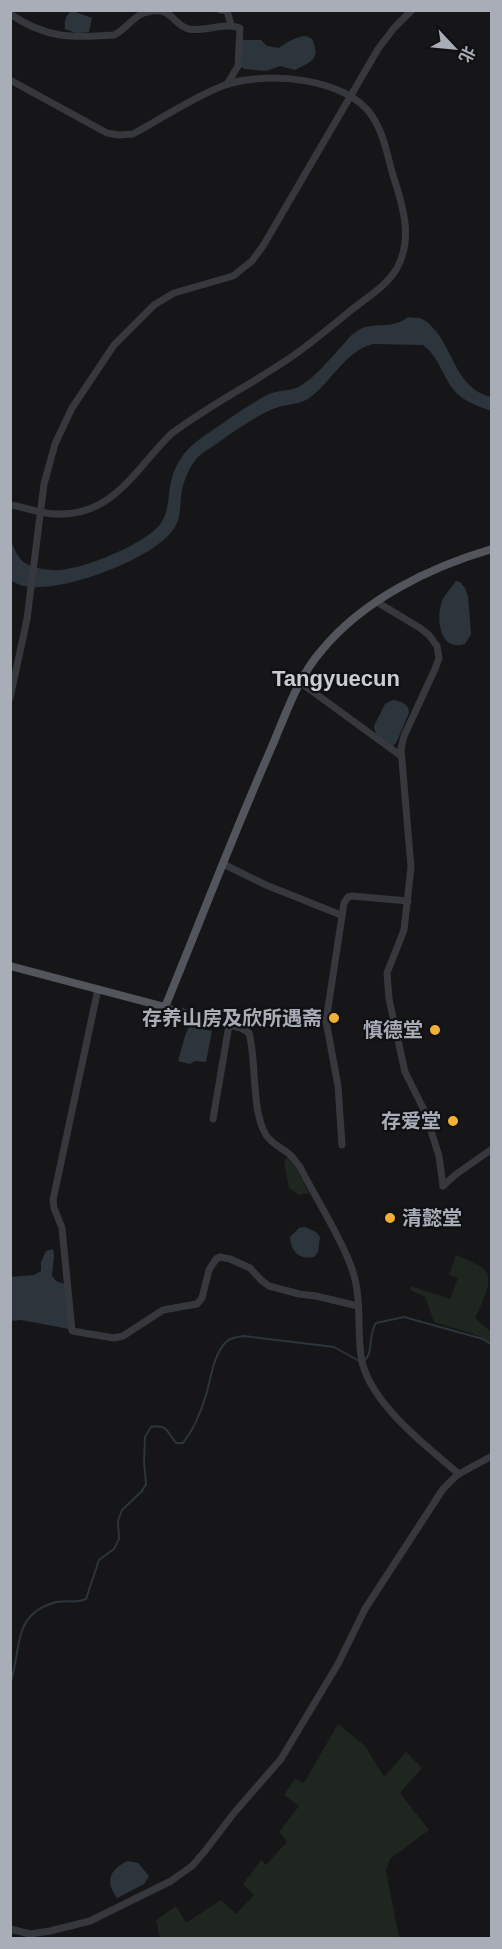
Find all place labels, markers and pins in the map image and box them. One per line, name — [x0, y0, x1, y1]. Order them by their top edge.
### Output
place label: 存养山房及欣所遇斋 — [142, 1007, 322, 1029]
marker: 存养山房及欣所遇斋 — [327, 1011, 341, 1025]
place label: 慎德堂 — [363, 1019, 423, 1041]
marker: 慎德堂 — [428, 1023, 442, 1037]
place label: 存爱堂 — [381, 1110, 441, 1132]
marker: 存爱堂 — [446, 1114, 460, 1128]
place label: 清懿堂 — [402, 1207, 462, 1229]
marker: 清懿堂 — [383, 1211, 397, 1225]

